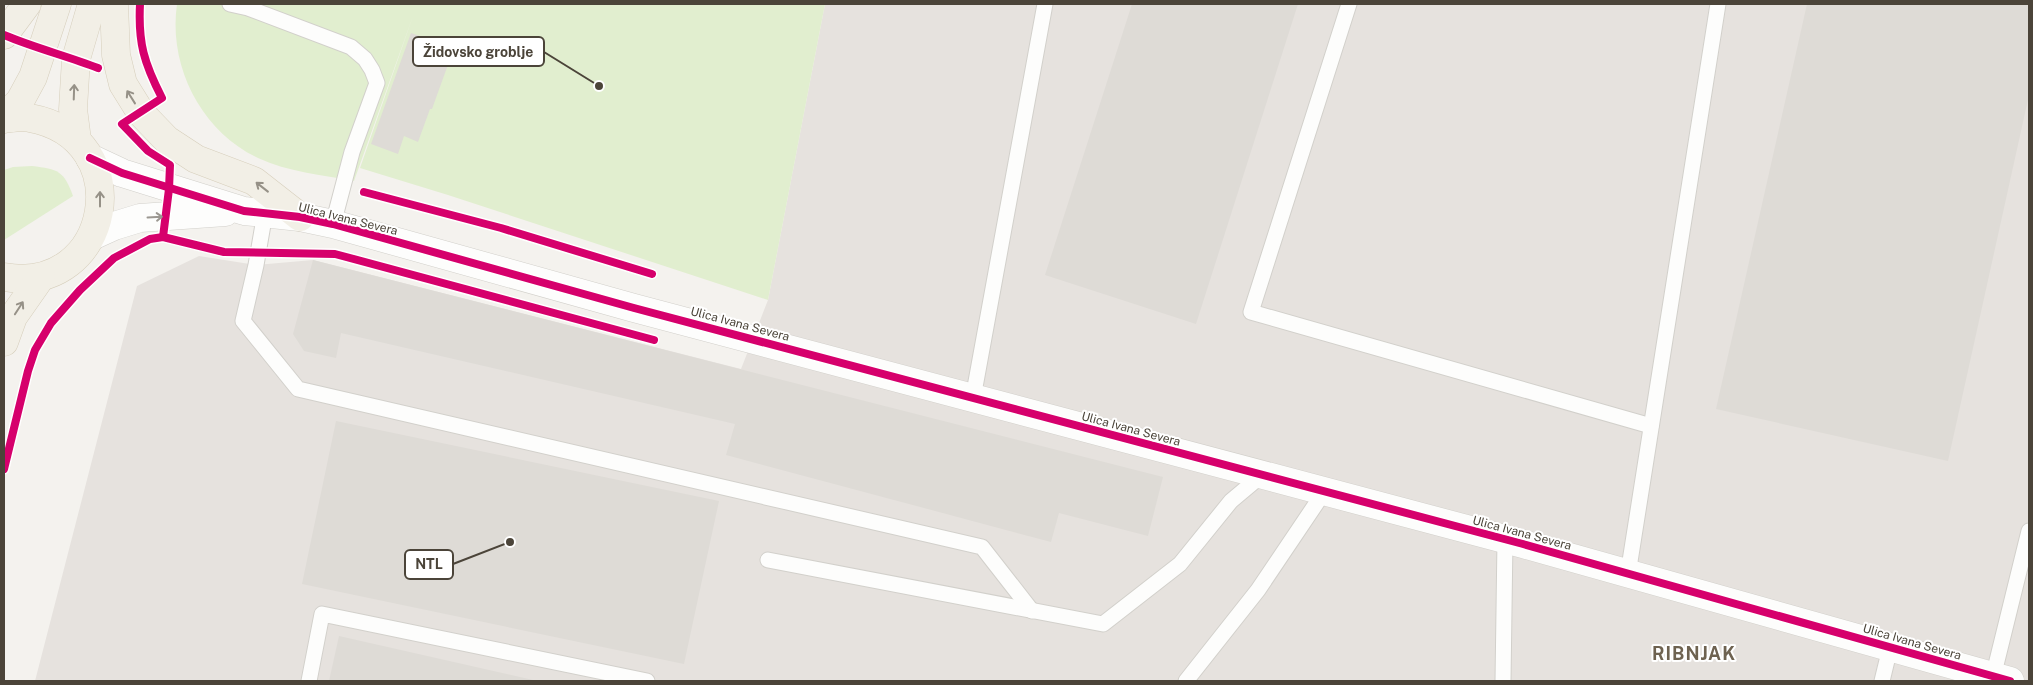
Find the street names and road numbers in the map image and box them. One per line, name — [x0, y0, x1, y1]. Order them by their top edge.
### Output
street label: Ulica Ivana Severa — [297, 200, 399, 238]
street label: Ulica Ivana Severa — [689, 304, 791, 344]
street label: Ulica Ivana Severa — [1080, 409, 1182, 449]
street label: Ulica Ivana Severa — [1471, 513, 1573, 553]
street label: Ulica Ivana Severa — [1861, 621, 1963, 663]

